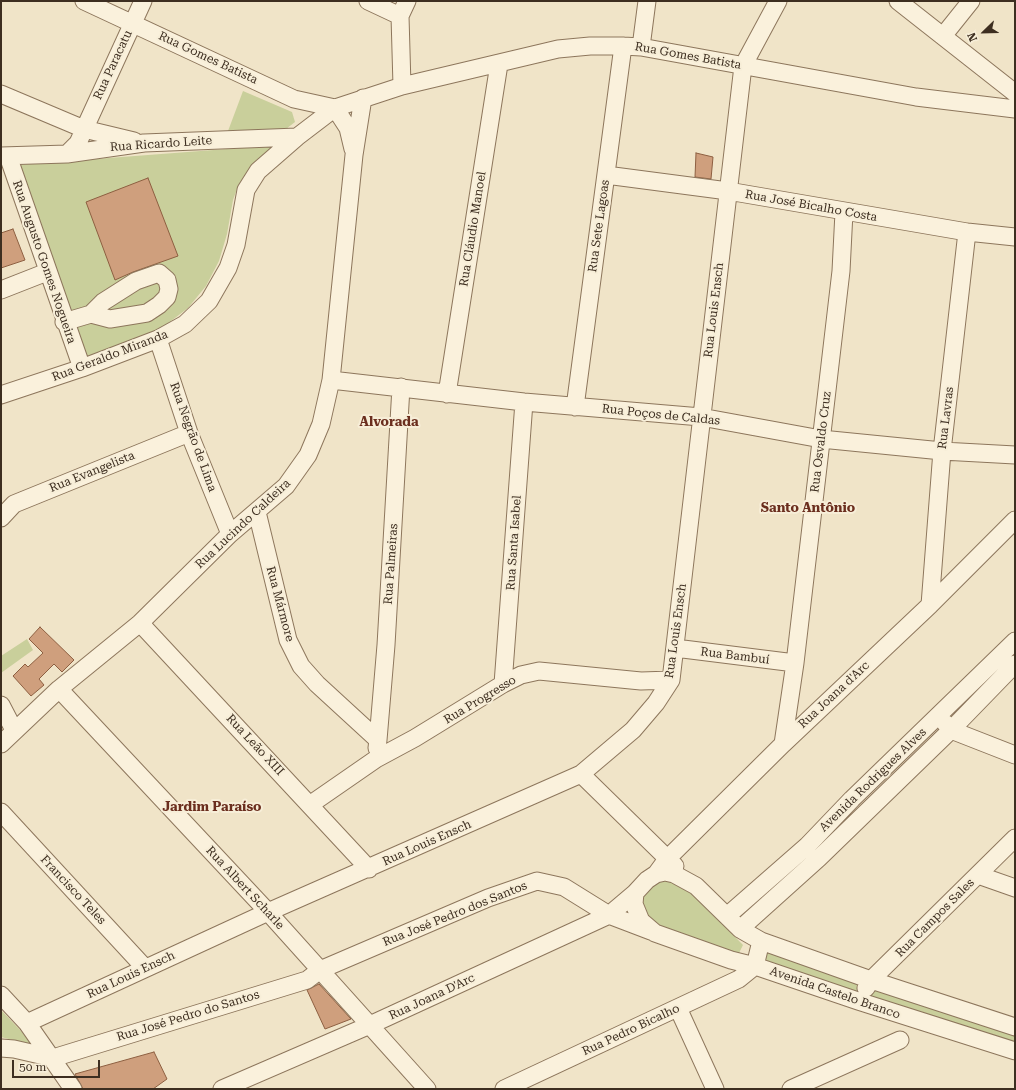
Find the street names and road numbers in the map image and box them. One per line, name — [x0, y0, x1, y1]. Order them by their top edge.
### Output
street label: Rua Paracatu — [91, 28, 135, 102]
street label: Rua Gomes Batista — [156, 29, 260, 87]
street label: Rua Gomes Batista — [634, 40, 742, 72]
street label: Rua Ricardo Leite — [109, 133, 213, 155]
street label: Rua Cláudio Manoel — [457, 170, 489, 288]
street label: Rua Augusto Gomes Nogueira — [9, 178, 79, 346]
street label: Rua Sete Lagoas — [585, 179, 613, 273]
street label: Rua José Bicalho Costa — [744, 187, 878, 225]
street label: Rua Louis Ensch — [701, 262, 727, 358]
street label: Rua Geraldo Miranda — [50, 327, 170, 385]
street label: Rua Negrão de Lima — [166, 380, 220, 494]
street label: Rua Lavras — [935, 386, 957, 450]
street label: Rua Osvaldo Cruz — [808, 391, 834, 493]
street label: Rua Poços de Caldas — [601, 402, 721, 428]
street label: Rua Evangelista — [47, 448, 137, 496]
street label: Rua Lucindo Caldeira — [193, 476, 293, 572]
street label: Rua Santa Isabel — [503, 495, 525, 591]
street label: Rua Palmeiras — [381, 523, 401, 605]
street label: Rua Mármore — [263, 565, 297, 643]
street label: Rua Louis Ensch — [662, 583, 690, 679]
street label: Rua Bambuí — [700, 645, 770, 667]
street label: Rua Joana d'Arc — [796, 658, 872, 732]
street label: Rua Progresso — [441, 673, 519, 727]
street label: Rua Leão XIII — [223, 711, 287, 779]
street label: Avenida Rodrigues Alves — [817, 725, 929, 835]
street label: Rua Louis Ensch — [380, 817, 474, 869]
street label: Rua Albert Scharle — [203, 844, 287, 932]
street label: Francisco Teles — [37, 852, 109, 928]
street label: Rua Campos Sales — [893, 876, 977, 960]
street label: Rua José Pedro dos Santos — [381, 878, 529, 950]
street label: Rua Louis Ensch — [85, 948, 177, 1002]
street label: Avenida Castelo Branco — [768, 964, 902, 1022]
street label: Rua Joana D'Arc — [387, 971, 477, 1023]
street label: Rua José Pedro do Santos — [115, 987, 261, 1045]
street label: Rua Pedro Bicalho — [580, 1001, 682, 1059]

